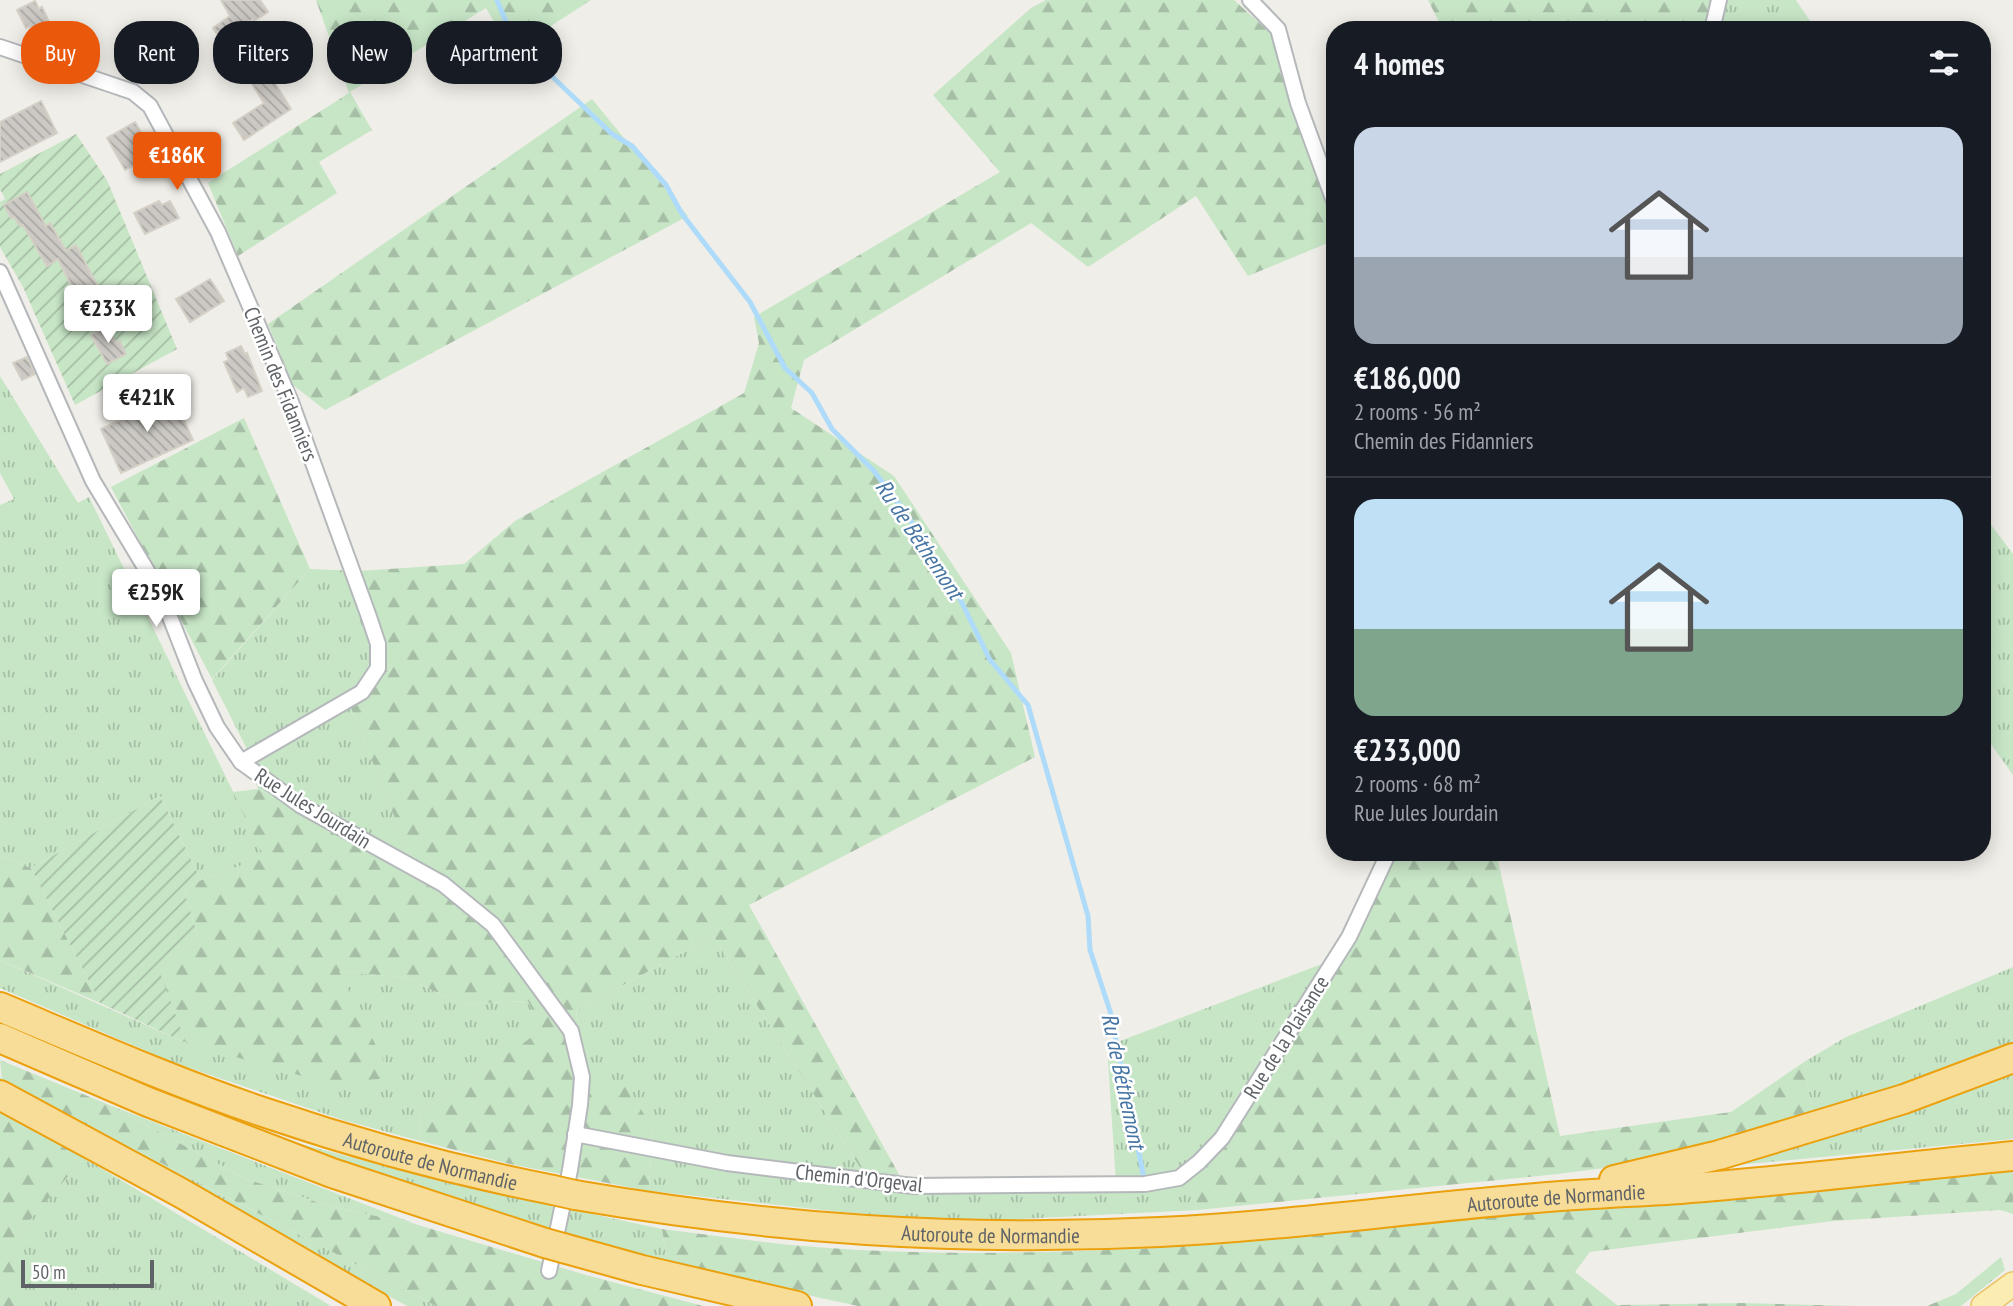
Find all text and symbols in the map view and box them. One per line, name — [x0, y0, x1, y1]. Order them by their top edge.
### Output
chip: Buy — [21, 21, 100, 84]
chip: Rent — [114, 21, 199, 84]
chip: Filters — [213, 21, 313, 84]
chip: New — [327, 21, 412, 84]
chip: Apartment — [426, 21, 562, 84]
text: 4 homes — [1354, 44, 1445, 83]
icon: filters — [1925, 44, 1963, 82]
pin: €186K — [128, 132, 226, 192]
text: €186K — [149, 140, 205, 169]
icon: home — [1596, 172, 1722, 298]
pin: €233K — [59, 286, 157, 345]
text: €233K — [80, 293, 136, 322]
street label: Chemin des Fidanniers — [238, 303, 324, 465]
text: €186,000 — [1354, 358, 1461, 397]
pin: €421K — [98, 374, 196, 434]
text: €421K — [119, 382, 175, 411]
text: 2 rooms · 56 m² — [1354, 397, 1481, 426]
text: Chemin des Fidanniers — [1354, 426, 1534, 455]
water label: Ru de Béthemont — [869, 474, 972, 606]
icon: home — [1596, 544, 1722, 670]
pin: €259K — [107, 570, 205, 629]
text: €259K — [128, 577, 184, 606]
text: €233,000 — [1354, 730, 1461, 769]
street label: Rue Jules Jourdain — [250, 762, 376, 854]
text: 2 rooms · 68 m² — [1354, 769, 1481, 798]
text: Rue Jules Jourdain — [1354, 798, 1498, 827]
street label: Rue de la Plaisance — [1237, 970, 1335, 1104]
water label: Ru de Béthemont — [1095, 1011, 1153, 1154]
street label: Autoroute de Normandie — [341, 1125, 520, 1196]
street label: Chemin d'Orgeval — [794, 1158, 924, 1198]
street label: Autoroute de Normandie — [1466, 1178, 1646, 1218]
street label: Autoroute de Normandie — [901, 1219, 1080, 1249]
scale bar — [21, 1257, 154, 1289]
text: 50 m — [32, 1260, 66, 1284]

